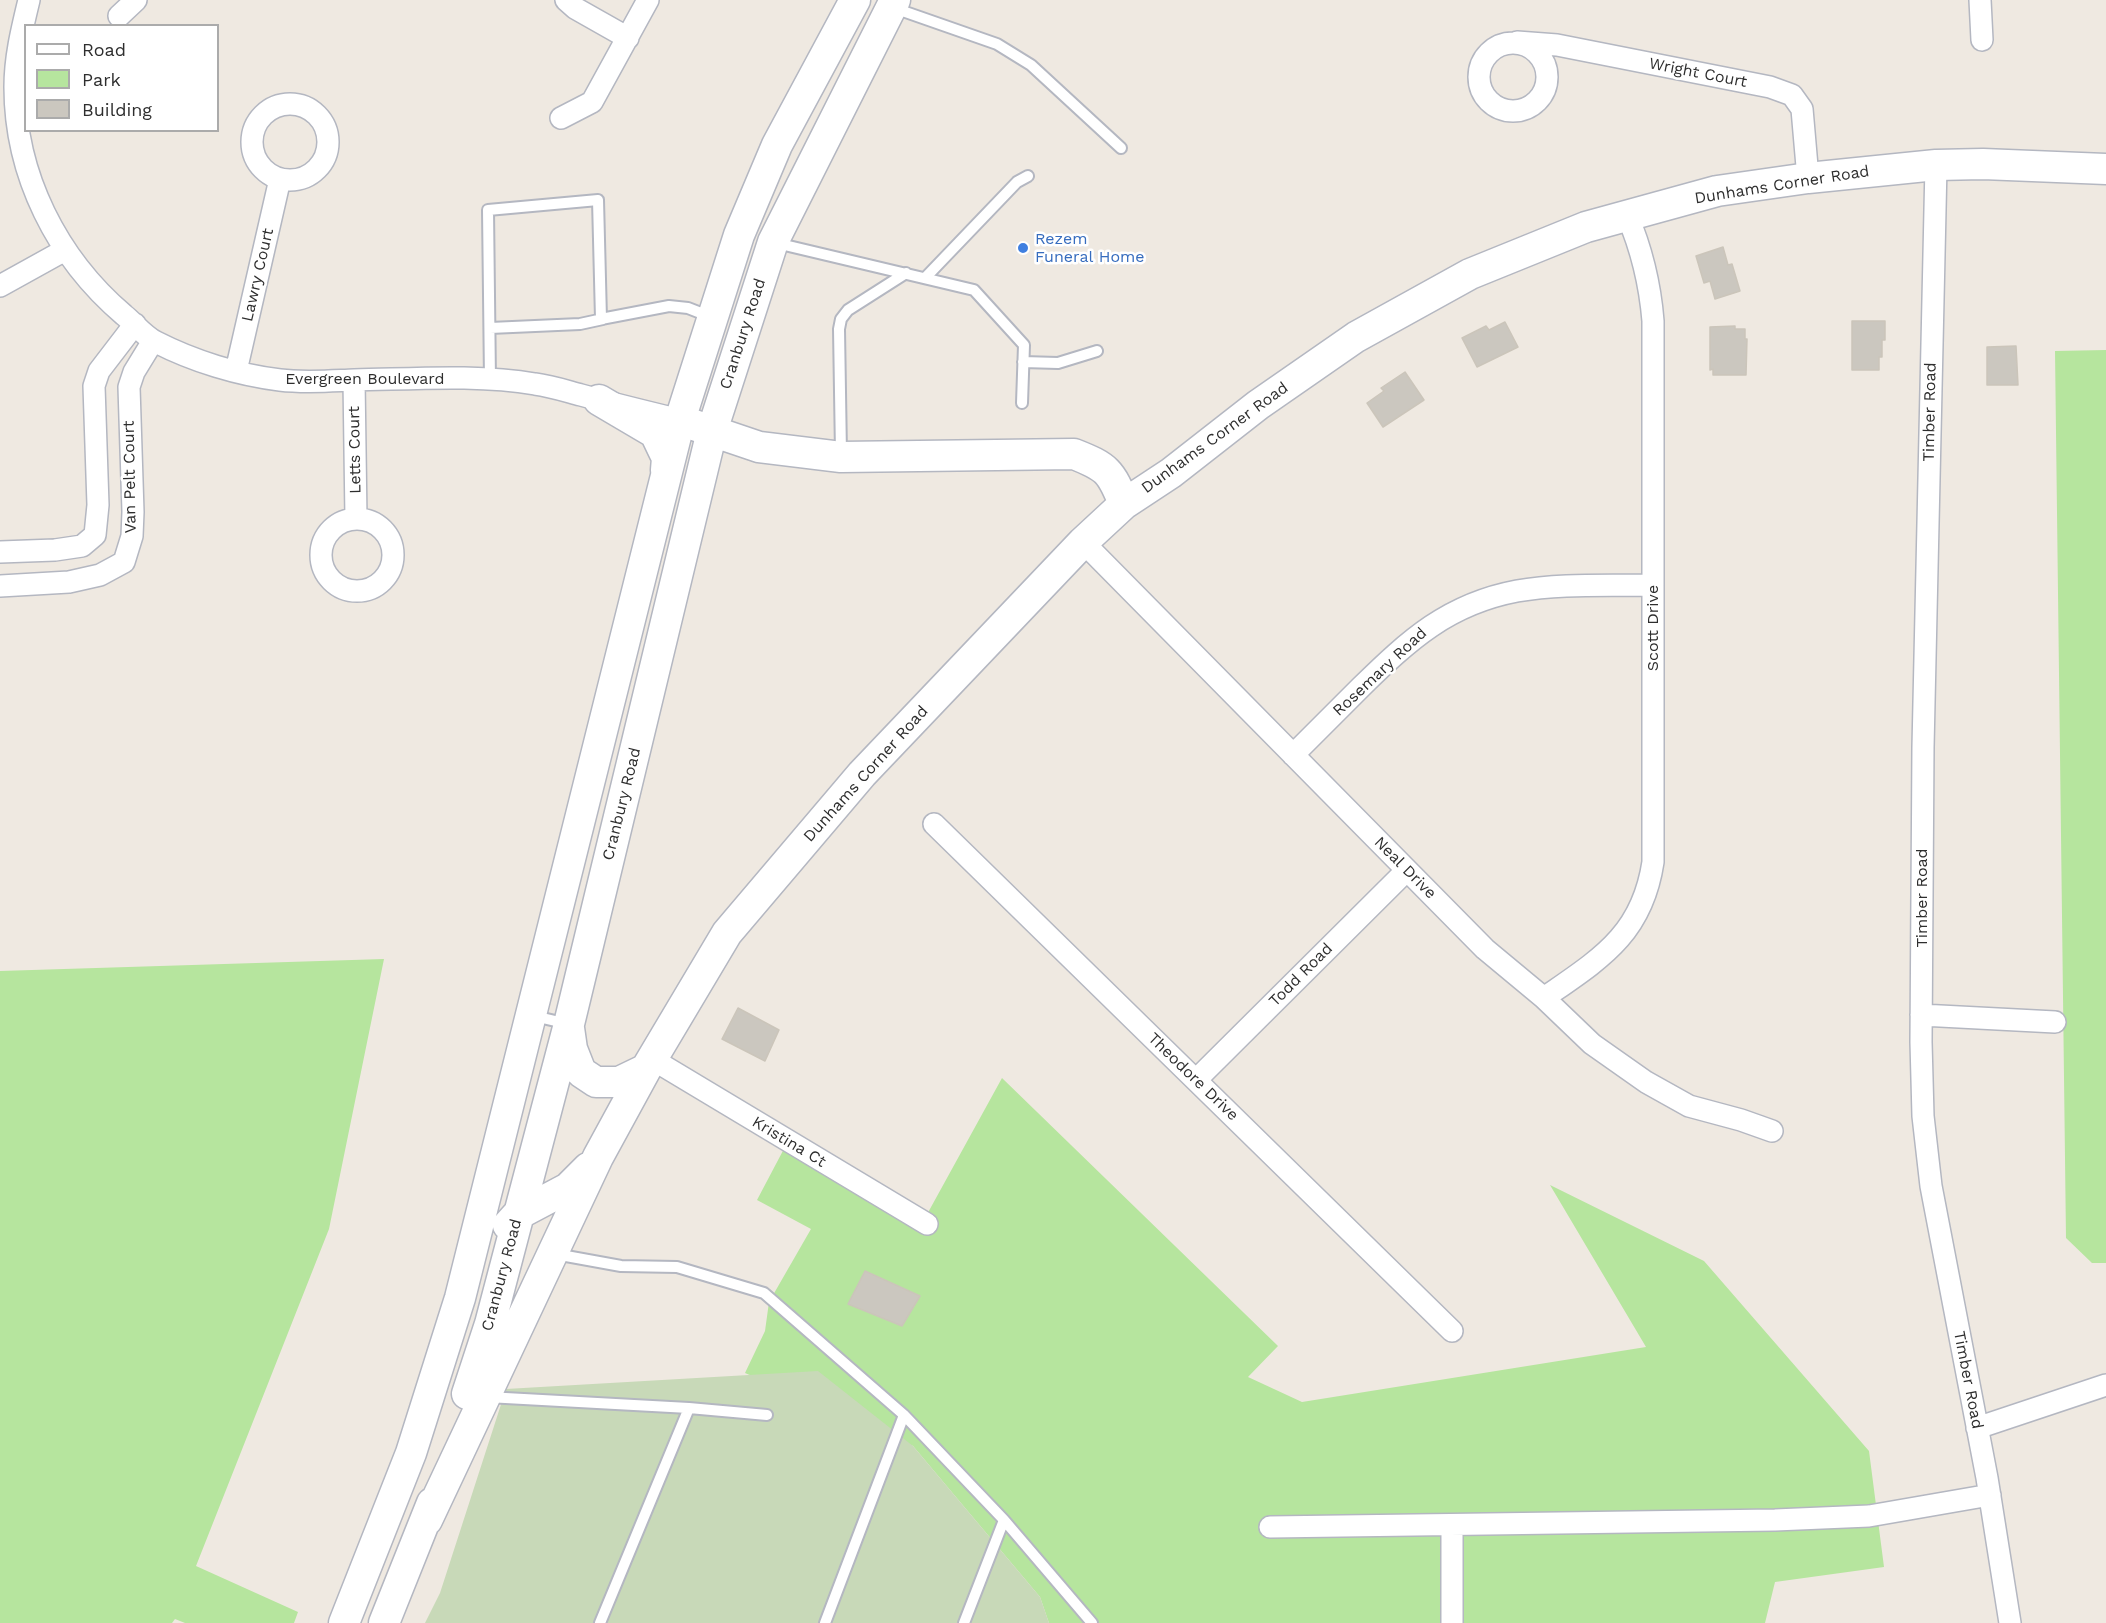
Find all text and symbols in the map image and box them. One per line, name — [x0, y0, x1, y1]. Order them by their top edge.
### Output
legend — [24, 24, 219, 132]
text: Road — [82, 39, 126, 60]
street label: Wright Court — [1647, 54, 1749, 92]
text: Park — [82, 69, 121, 90]
text: Building — [82, 99, 152, 120]
street label: Dunhams Corner Road — [1693, 162, 1871, 208]
street label: Lawry Court — [238, 226, 278, 324]
place label: Rezem Funeral Home — [1035, 229, 1145, 267]
marker: Rezem Funeral Home — [1016, 241, 1030, 255]
street label: Cranbury Road — [716, 276, 770, 392]
street label: Timber Road — [1920, 362, 1940, 462]
street label: Evergreen Boulevard — [285, 369, 445, 389]
street label: Dunhams Corner Road — [1138, 378, 1292, 498]
street label: Letts Court — [345, 406, 365, 494]
street label: Van Pelt Court — [119, 421, 141, 533]
street label: Scott Drive — [1643, 585, 1663, 671]
street label: Rosemary Road — [1329, 624, 1431, 720]
street label: Dunhams Corner Road — [800, 702, 932, 846]
street label: Cranbury Road — [599, 746, 645, 862]
street label: Neal Drive — [1370, 833, 1440, 903]
street label: Timber Road — [1912, 848, 1932, 948]
street label: Todd Road — [1265, 939, 1337, 1011]
street label: Theodore Drive — [1144, 1029, 1242, 1125]
street label: Kristina Ct — [749, 1112, 829, 1172]
street label: Cranbury Road — [478, 1217, 526, 1333]
street label: Timber Road — [1949, 1329, 1987, 1431]

